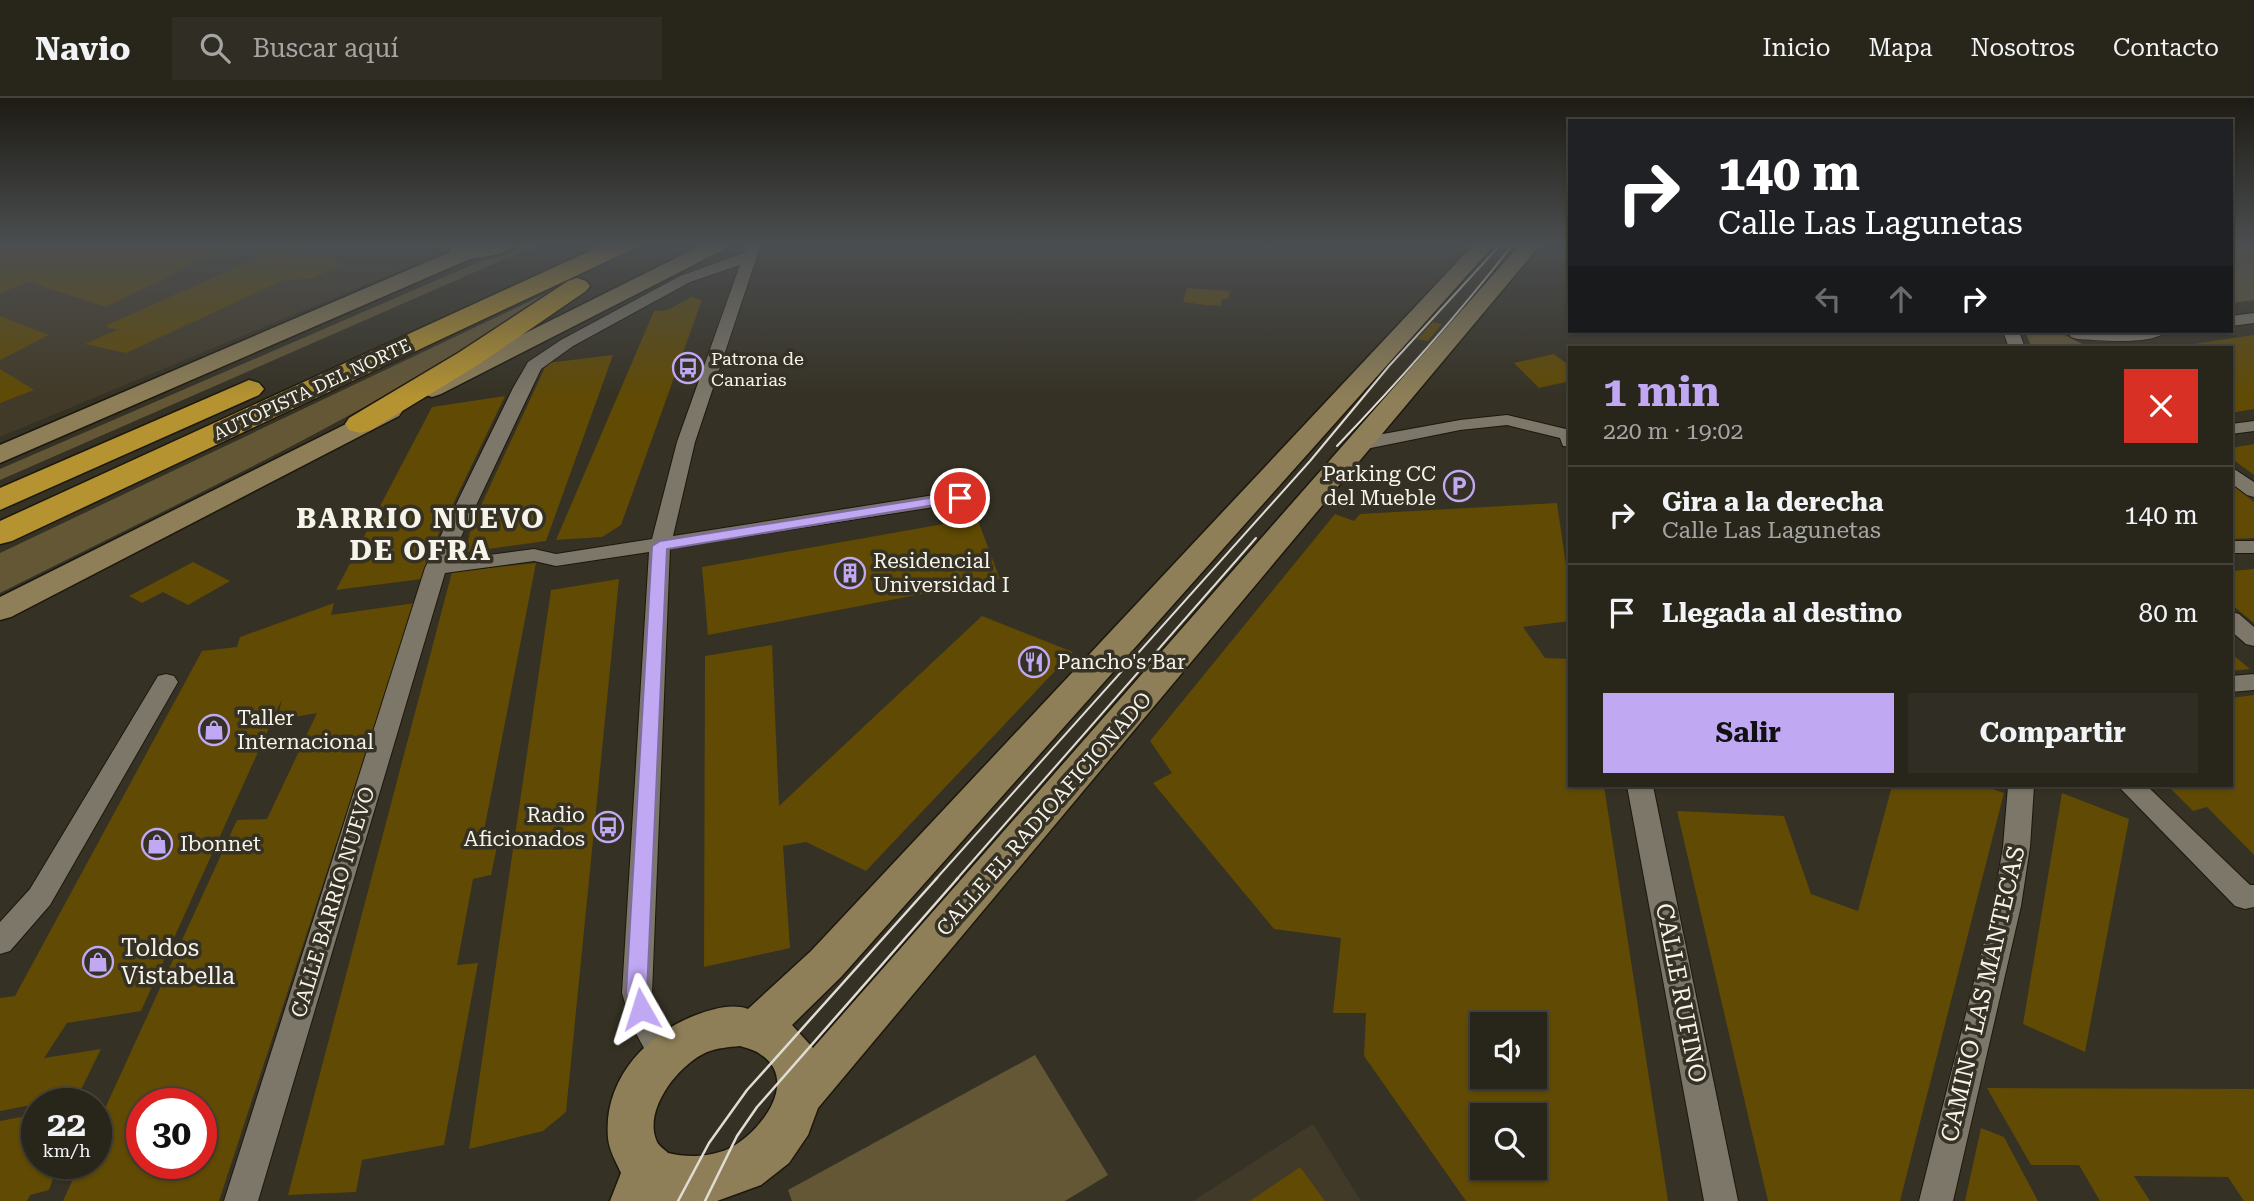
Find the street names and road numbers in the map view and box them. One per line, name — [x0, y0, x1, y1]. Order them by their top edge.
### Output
street label: AUTOPISTA DEL NORTE — [210, 334, 414, 444]
street label: CALLE EL RADIOAFICIONADO — [932, 687, 1156, 941]
street label: CALLE BARRIO NUEVO — [286, 784, 380, 1020]
street label: CAMINO LAS MANTECAS — [1935, 843, 2031, 1145]
street label: CALLE RUFINO — [1650, 901, 1712, 1085]

